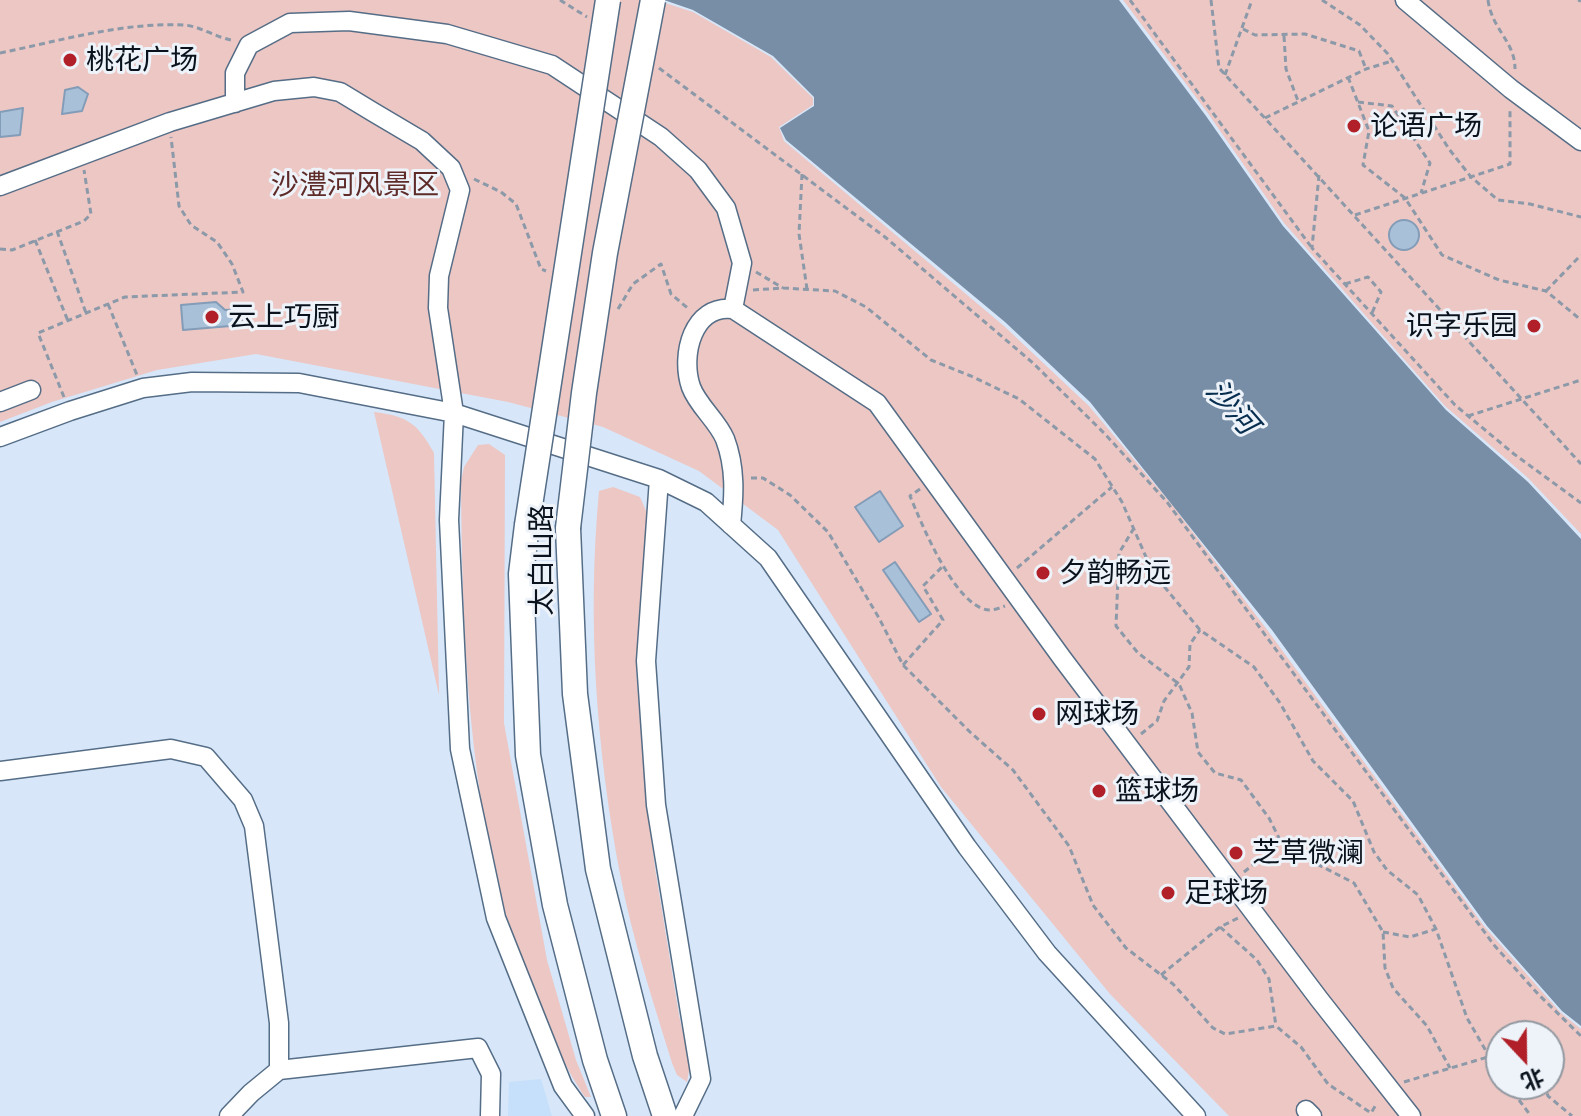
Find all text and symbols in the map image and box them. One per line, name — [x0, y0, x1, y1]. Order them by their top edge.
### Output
place label: 桃花广场 — [86, 43, 198, 77]
marker: 桃花广场 — [61, 51, 79, 69]
place label: 论语广场 — [1370, 109, 1482, 143]
marker: 论语广场 — [1345, 117, 1363, 135]
park label: 沙澧河风景区 — [271, 168, 439, 202]
place label: 云上巧厨 — [228, 300, 340, 334]
marker: 云上巧厨 — [203, 308, 221, 326]
place label: 识字乐园 — [1406, 309, 1518, 343]
marker: 识字乐园 — [1525, 317, 1543, 335]
water label: 沙河 — [1199, 373, 1265, 441]
street label: 太白山路 — [525, 504, 559, 616]
place label: 夕韵畅远 — [1059, 556, 1171, 590]
marker: 夕韵畅远 — [1034, 564, 1052, 582]
place label: 网球场 — [1055, 697, 1139, 731]
marker: 网球场 — [1030, 705, 1048, 723]
place label: 篮球场 — [1115, 774, 1199, 808]
marker: 篮球场 — [1090, 782, 1108, 800]
place label: 芝草微澜 — [1252, 836, 1364, 870]
marker: 芝草微澜 — [1227, 844, 1245, 862]
place label: 足球场 — [1184, 876, 1268, 910]
marker: 足球场 — [1159, 884, 1177, 902]
north arrow — [1485, 1020, 1565, 1100]
text: 北 — [1518, 1064, 1548, 1097]

